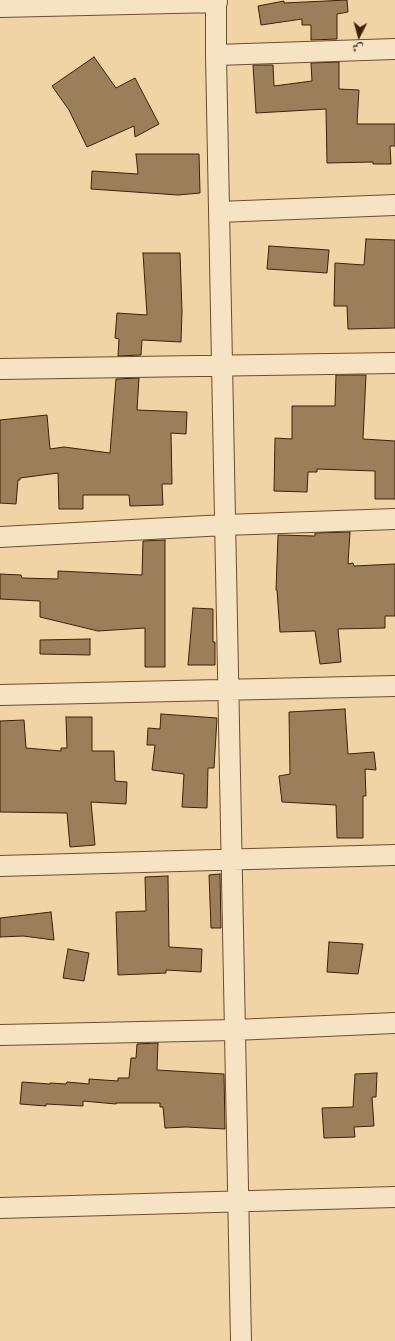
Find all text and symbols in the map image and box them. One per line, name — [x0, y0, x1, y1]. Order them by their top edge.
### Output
north arrow — [339, 16, 379, 56]
text: ش — [352, 40, 364, 55]

